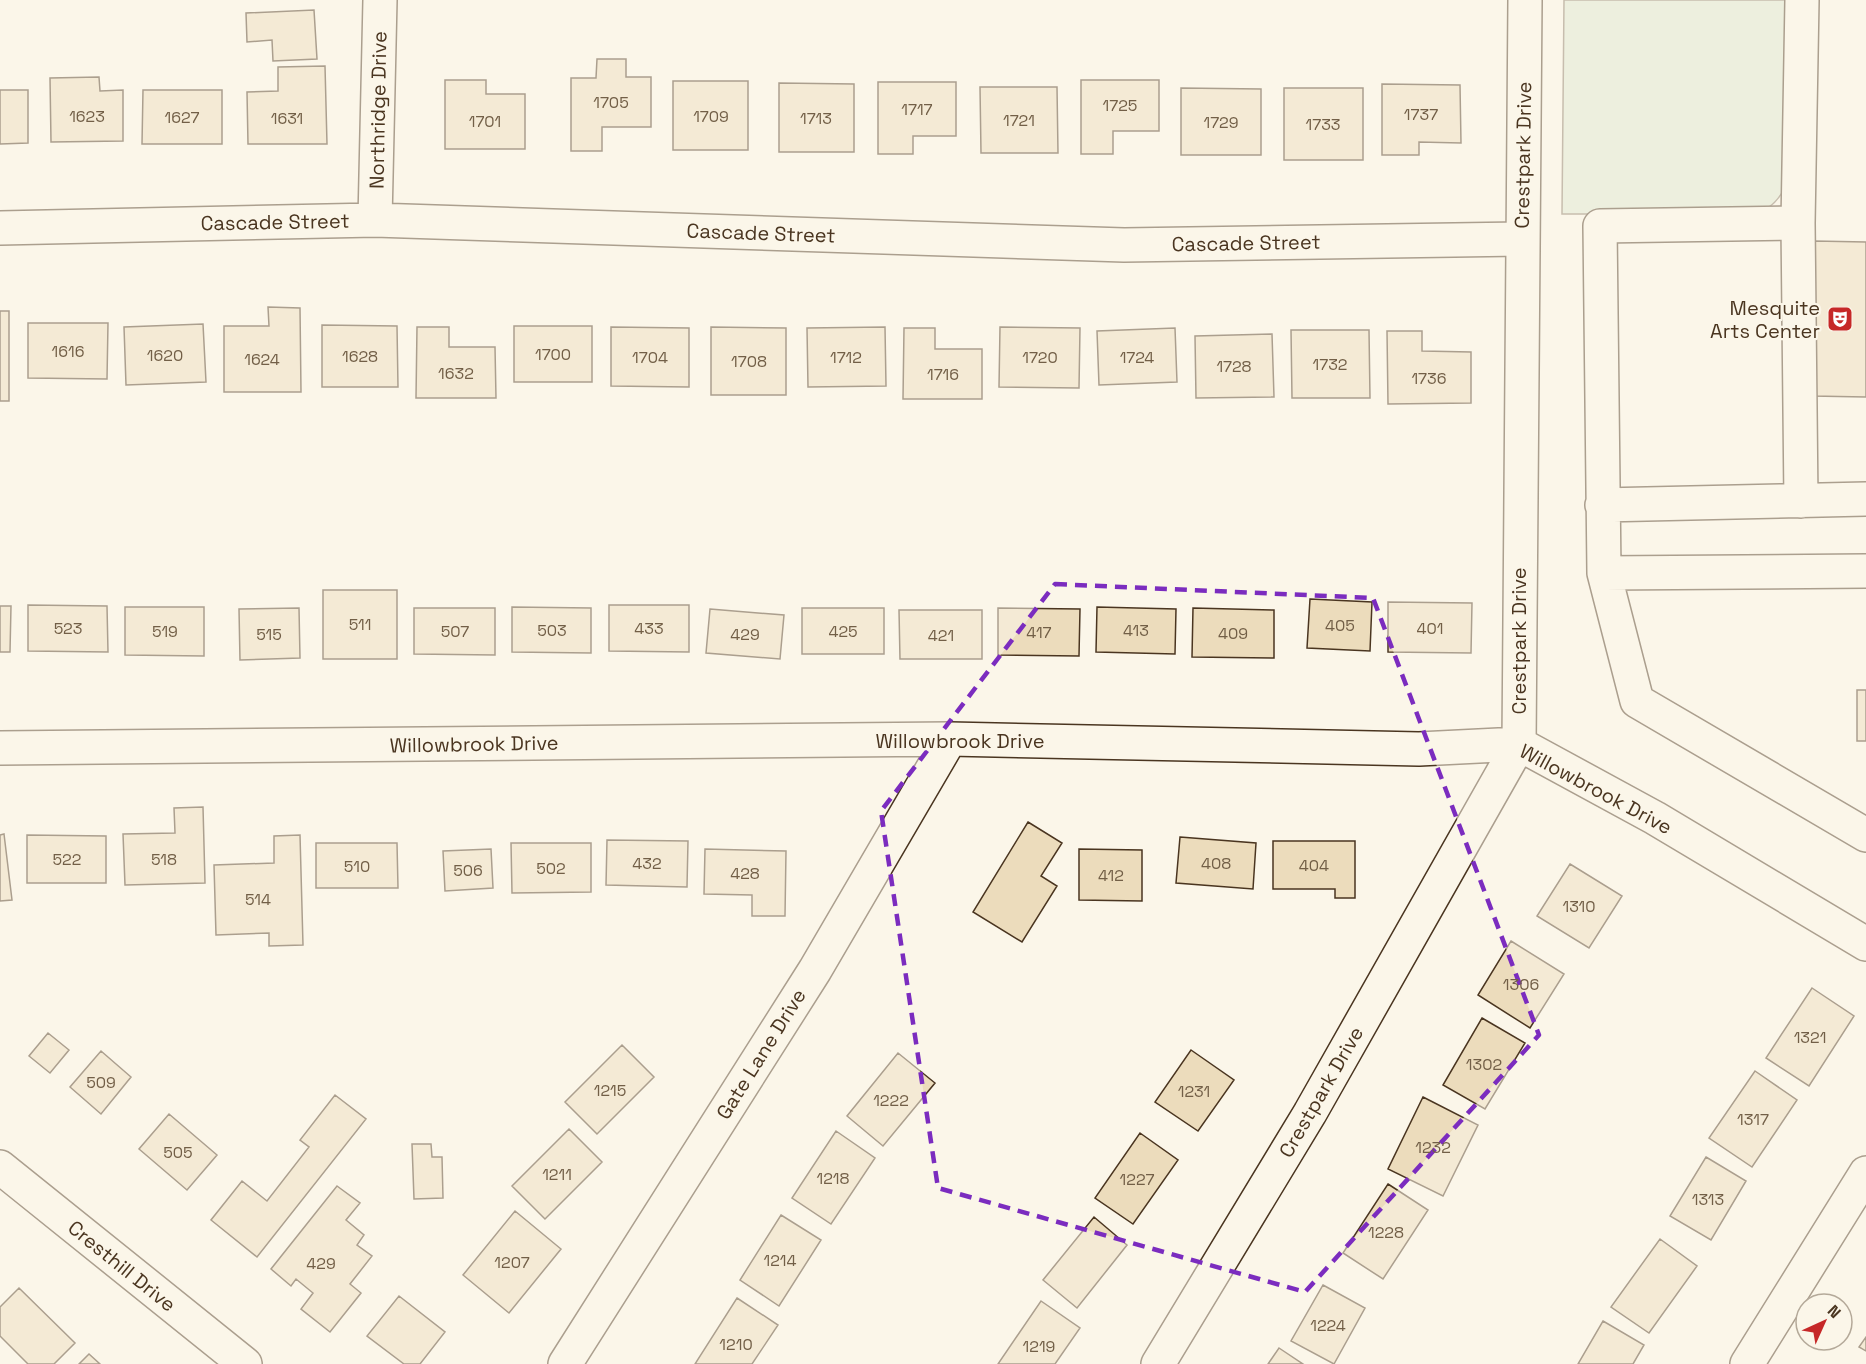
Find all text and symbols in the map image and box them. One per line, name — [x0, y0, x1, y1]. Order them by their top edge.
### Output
street label: Northridge Drive — [364, 31, 392, 189]
street label: Crestpark Drive — [1509, 81, 1537, 229]
house number: 1705 — [593, 92, 629, 113]
house number: 1725 — [1103, 95, 1137, 116]
house number: 1717 — [901, 99, 933, 120]
house number: 1737 — [1404, 104, 1438, 125]
house number: 1623 — [69, 106, 105, 127]
house number: 1709 — [693, 106, 729, 127]
house number: 1627 — [165, 107, 199, 128]
house number: 1631 — [271, 108, 303, 129]
house number: 1713 — [800, 108, 832, 129]
house number: 1721 — [1003, 110, 1035, 131]
house number: 1701 — [469, 111, 501, 132]
house number: 1729 — [1204, 112, 1238, 133]
house number: 1733 — [1305, 114, 1341, 135]
street label: Cascade Street — [200, 208, 350, 236]
street label: Cascade Street — [686, 217, 836, 249]
street label: Cascade Street — [1171, 229, 1321, 257]
place label: Mesquite Arts Center — [1710, 295, 1820, 344]
theatre icon: Mesquite Arts Center — [1825, 304, 1855, 334]
house number: 1616 — [52, 341, 84, 362]
house number: 1700 — [535, 344, 571, 365]
house number: 1620 — [147, 345, 183, 366]
house number: 1628 — [342, 346, 378, 367]
house number: 1704 — [632, 347, 668, 368]
house number: 1712 — [830, 347, 862, 368]
house number: 1720 — [1022, 347, 1058, 368]
house number: 1724 — [1120, 347, 1154, 368]
house number: 1624 — [244, 349, 280, 370]
house number: 1708 — [731, 351, 767, 372]
house number: 1732 — [1312, 354, 1348, 375]
house number: 1728 — [1216, 356, 1252, 377]
house number: 1632 — [438, 363, 474, 384]
house number: 1716 — [927, 364, 959, 385]
house number: 1736 — [1411, 368, 1447, 389]
street label: Crestpark Drive — [1506, 567, 1532, 715]
house number: 511 — [349, 614, 371, 635]
house number: 405 — [1325, 615, 1355, 636]
house number: 523 — [54, 618, 82, 639]
house number: 433 — [634, 618, 664, 639]
house number: 401 — [1417, 618, 1443, 639]
house number: 503 — [537, 620, 567, 641]
house number: 413 — [1123, 620, 1149, 641]
house number: 519 — [152, 621, 178, 642]
house number: 507 — [441, 621, 469, 642]
house number: 425 — [828, 621, 858, 642]
house number: 417 — [1026, 622, 1052, 643]
house number: 409 — [1218, 623, 1248, 644]
house number: 515 — [256, 624, 282, 645]
house number: 429 — [730, 624, 760, 645]
house number: 421 — [928, 625, 954, 646]
street label: Willowbrook Drive — [876, 728, 1044, 754]
street label: Willowbrook Drive — [389, 730, 559, 758]
street label: Willowbrook Drive — [1515, 738, 1677, 840]
house number: 522 — [53, 849, 81, 870]
house number: 518 — [151, 849, 177, 870]
house number: 432 — [632, 853, 662, 874]
house number: 408 — [1201, 853, 1231, 874]
house number: 404 — [1299, 855, 1329, 876]
house number: 510 — [344, 856, 370, 877]
house number: 502 — [536, 858, 566, 879]
house number: 506 — [453, 860, 483, 881]
house number: 428 — [730, 863, 760, 884]
house number: 412 — [1098, 865, 1124, 886]
house number: 514 — [245, 889, 271, 910]
house number: 1310 — [1562, 896, 1596, 917]
house number: 1306 — [1503, 974, 1539, 995]
street label: Gate Lane Drive — [710, 984, 812, 1124]
street label: Crestpark Drive — [1273, 1022, 1369, 1162]
house number: 1321 — [1794, 1027, 1826, 1048]
house number: 1302 — [1466, 1054, 1502, 1075]
house number: 509 — [86, 1072, 116, 1093]
house number: 1215 — [594, 1080, 626, 1101]
house number: 1231 — [1178, 1081, 1210, 1102]
house number: 1222 — [873, 1090, 909, 1111]
house number: 1317 — [1737, 1109, 1769, 1130]
house number: 1232 — [1415, 1137, 1451, 1158]
house number: 505 — [163, 1142, 193, 1163]
house number: 1211 — [542, 1164, 572, 1185]
house number: 1218 — [817, 1168, 850, 1189]
house number: 1227 — [1120, 1169, 1154, 1190]
house number: 1313 — [1692, 1189, 1724, 1210]
street label: Cresthill Drive — [63, 1215, 181, 1317]
house number: 1228 — [1368, 1222, 1404, 1243]
house number: 1214 — [763, 1250, 797, 1271]
house number: 1207 — [494, 1252, 530, 1273]
house number: 429 — [306, 1253, 336, 1274]
north arrow — [1794, 1292, 1854, 1352]
text: N — [1823, 1301, 1845, 1323]
house number: 1224 — [1310, 1315, 1346, 1336]
house number: 1210 — [719, 1334, 753, 1355]
house number: 1219 — [1023, 1336, 1055, 1357]

